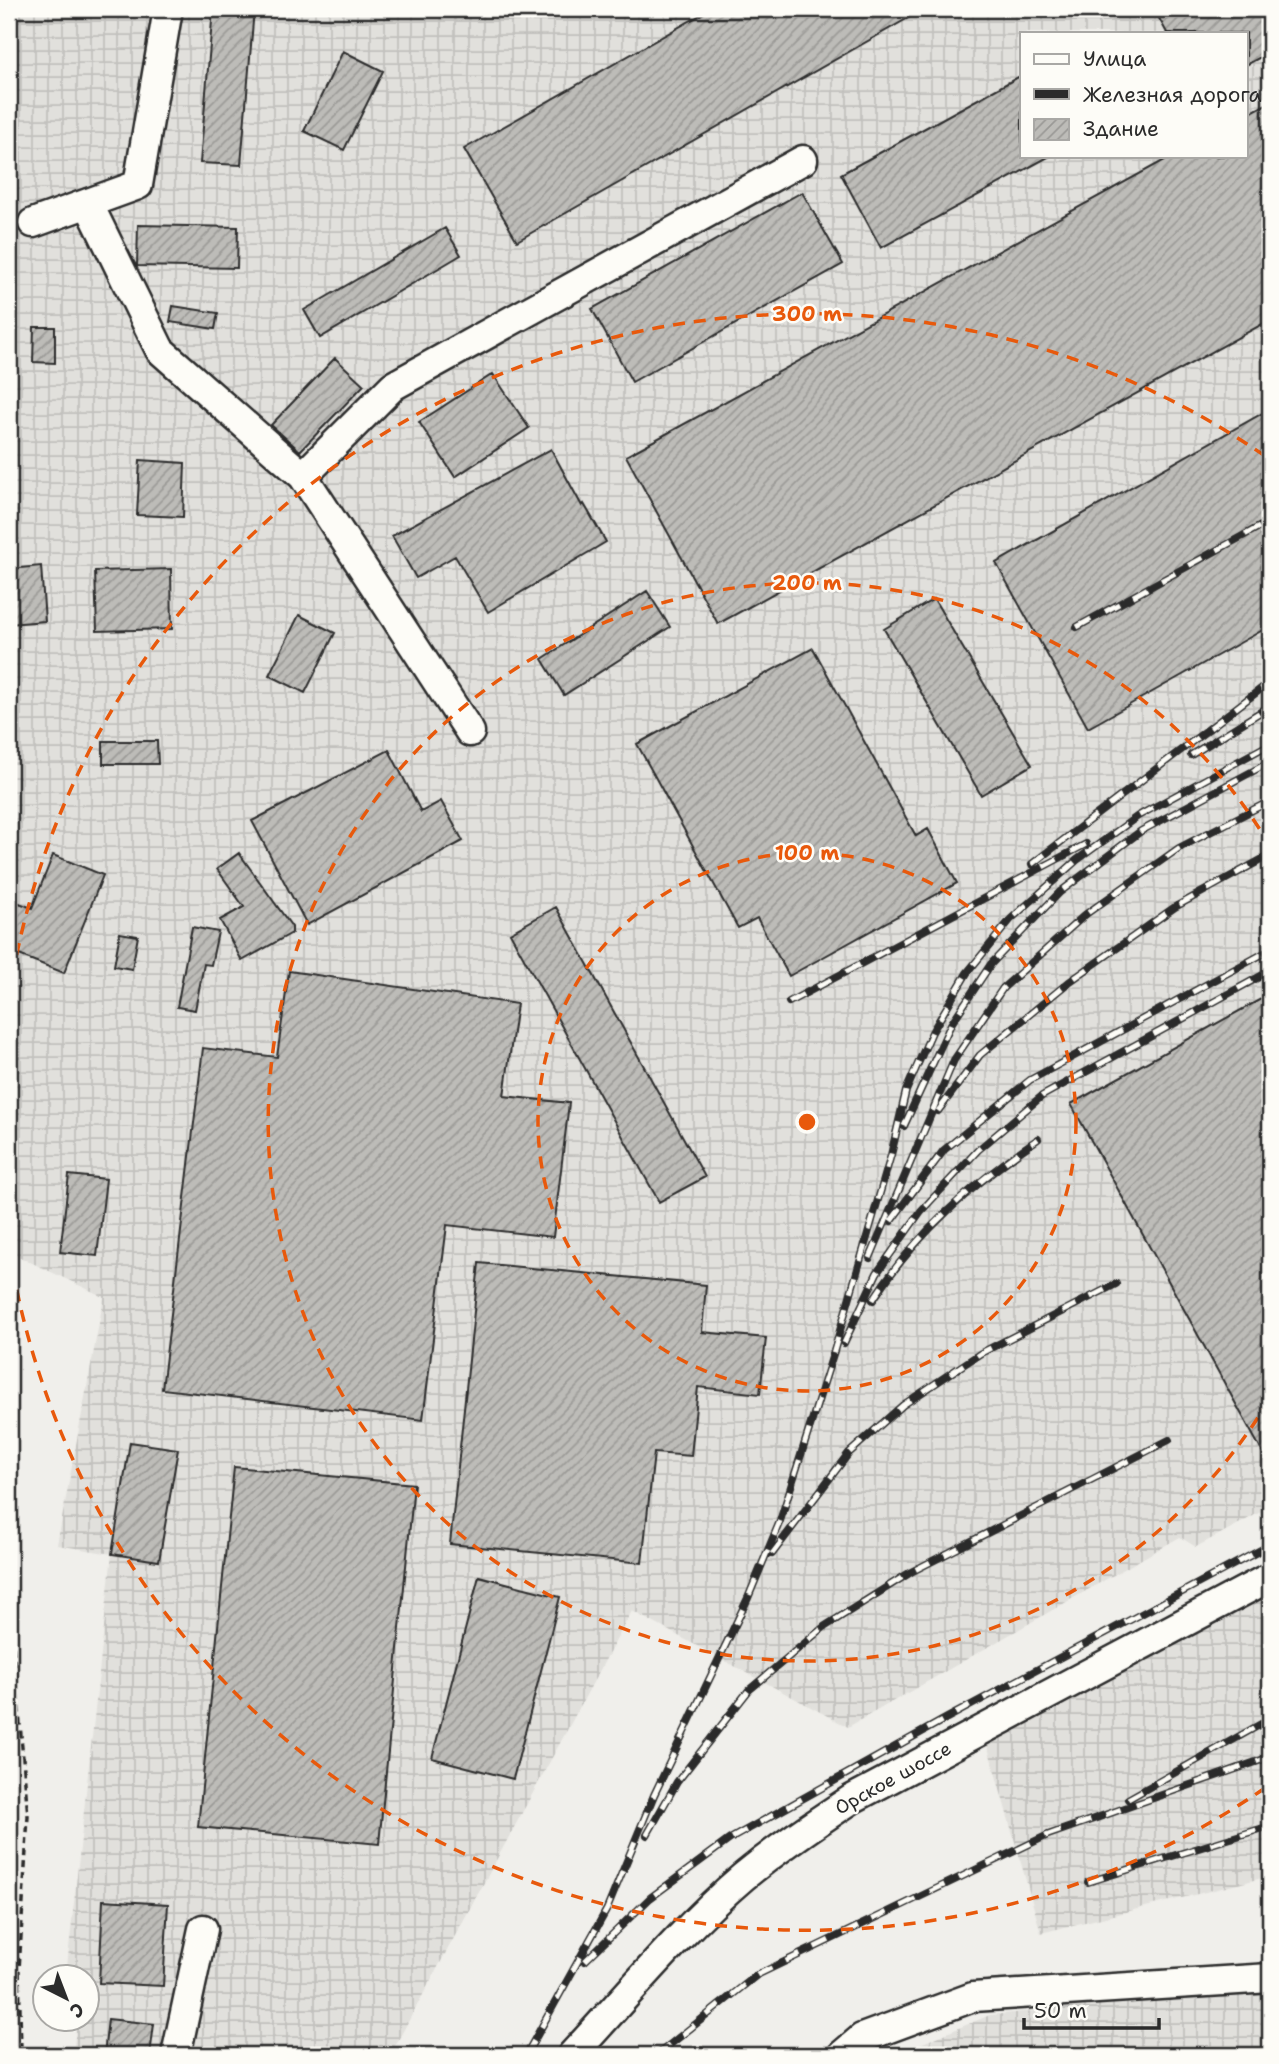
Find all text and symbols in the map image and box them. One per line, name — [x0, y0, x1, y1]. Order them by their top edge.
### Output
legend — [1020, 32, 1248, 158]
text: Улица — [1083, 45, 1146, 73]
text: Железная дорога — [1083, 81, 1262, 109]
text: Здание — [1083, 115, 1159, 143]
text: 300 m — [772, 300, 842, 328]
text: 200 m — [772, 569, 842, 597]
text: 100 m — [775, 839, 839, 867]
centre of rings — [795, 1110, 819, 1134]
street label: Орское шоссе — [830, 1736, 956, 1820]
north arrow — [32, 1962, 102, 2032]
scale bar — [1024, 1987, 1158, 2031]
text: С — [64, 1997, 90, 2023]
text: 50 m — [1034, 1997, 1087, 2025]

